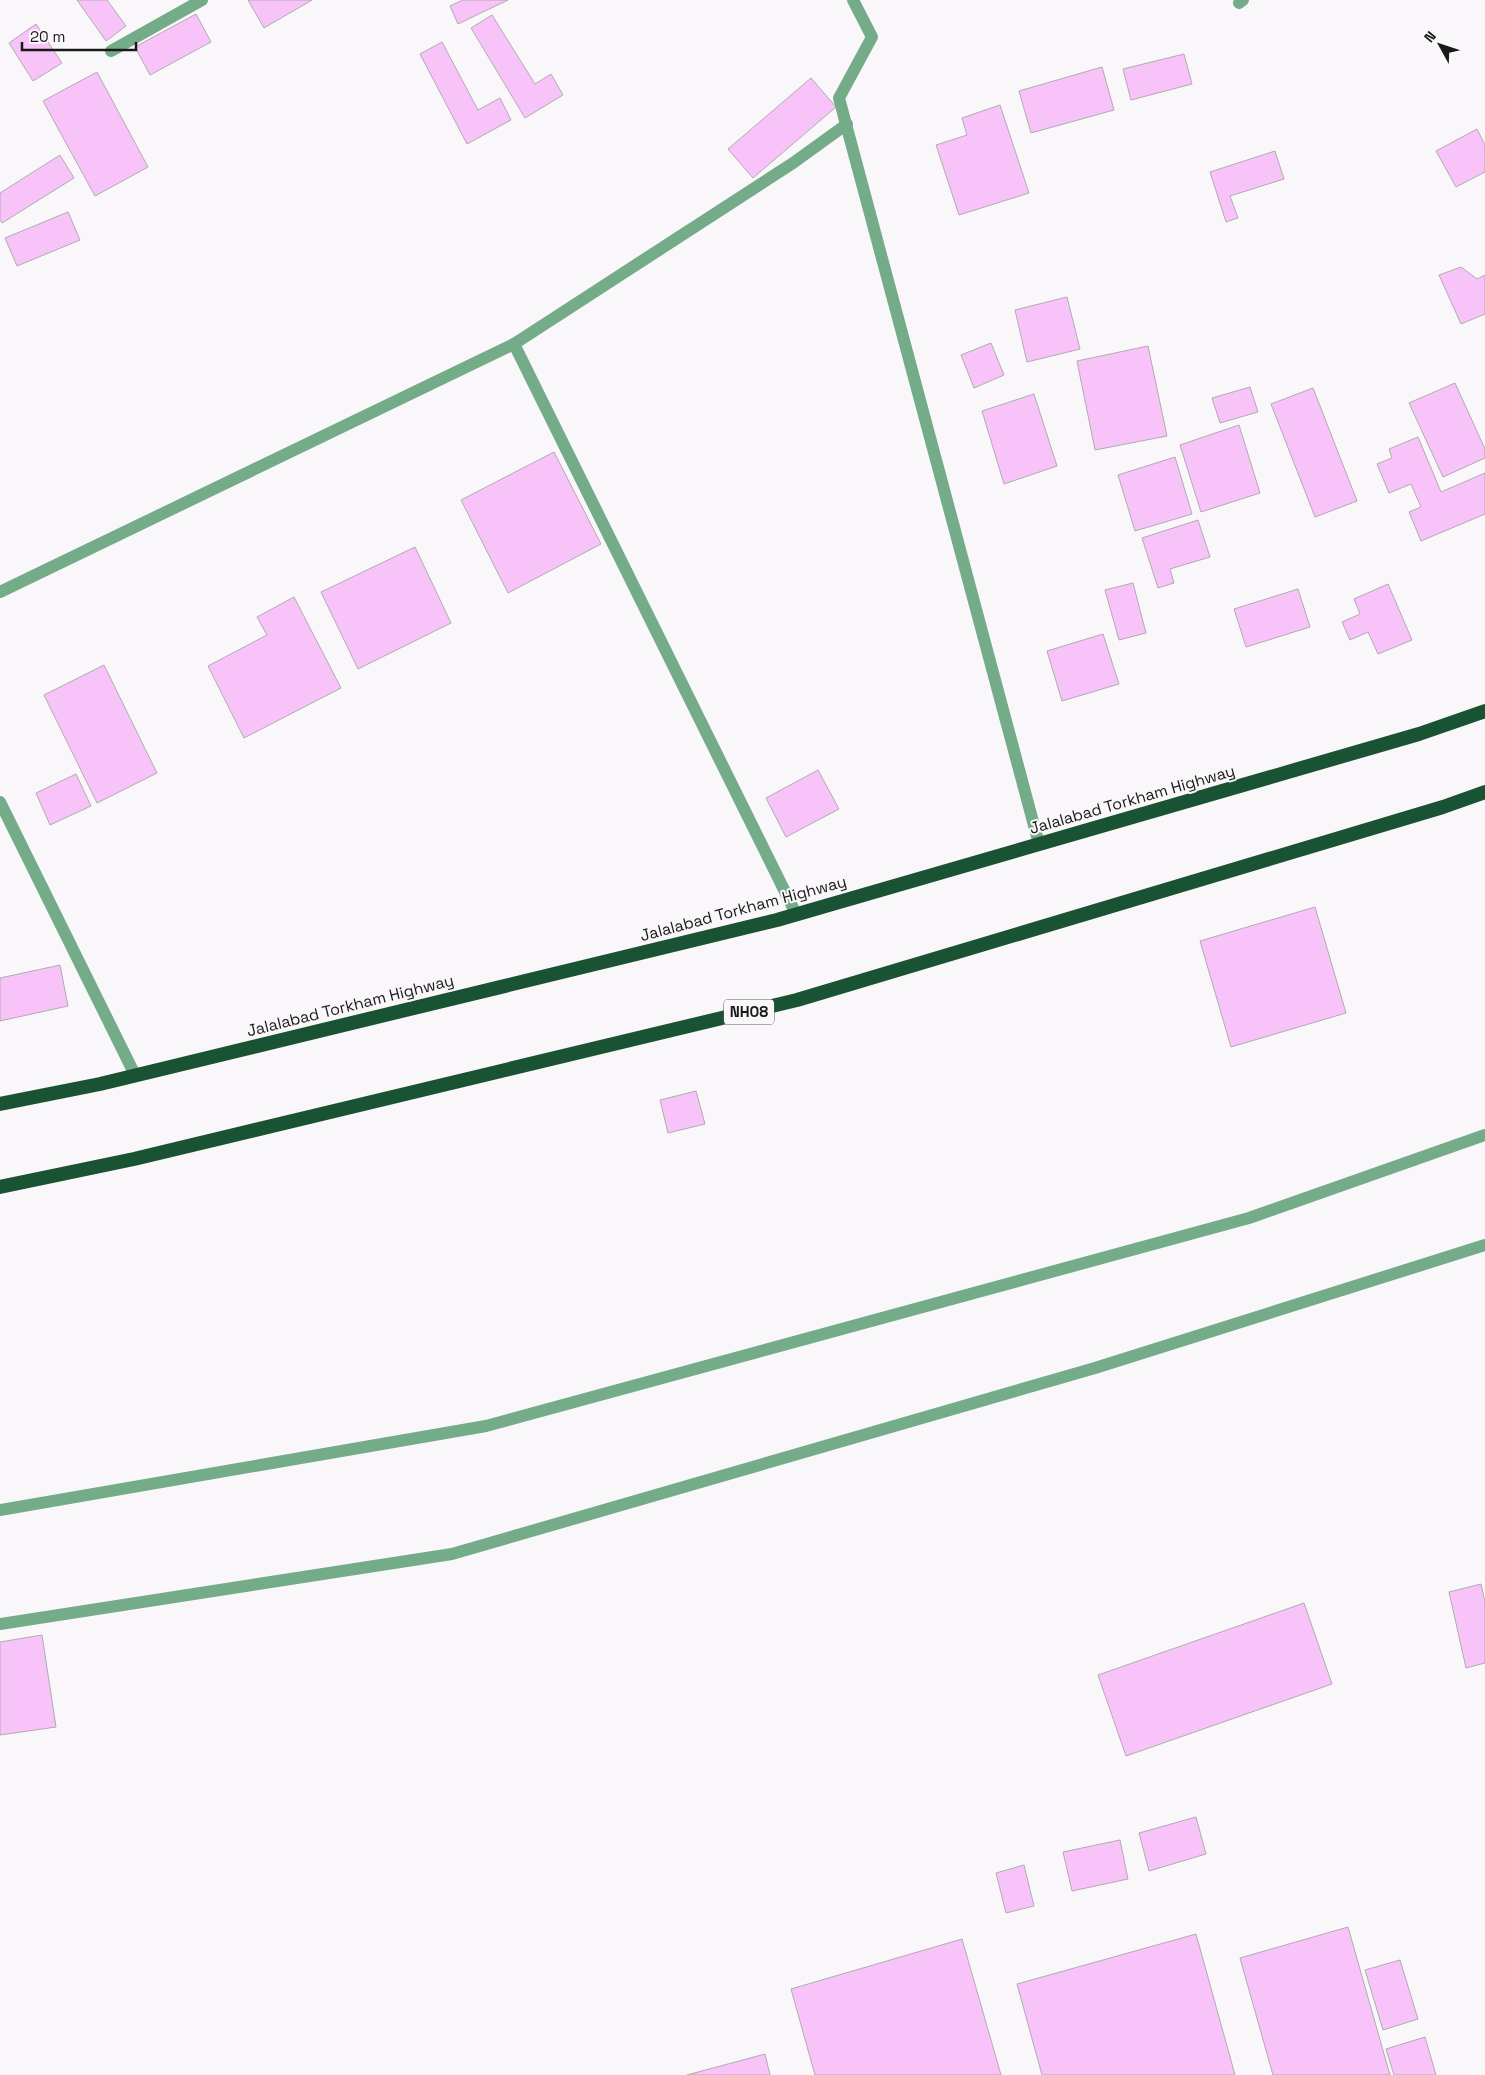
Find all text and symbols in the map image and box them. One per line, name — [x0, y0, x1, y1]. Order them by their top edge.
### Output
scale bar — [22, 20, 136, 52]
north arrow — [1415, 20, 1465, 70]
text: 20 m — [30, 27, 65, 46]
text: N — [1420, 27, 1440, 46]
street label: Jalalabad Torkham Highway — [1027, 760, 1237, 839]
street label: Jalalabad Torkham Highway — [638, 871, 849, 946]
street label: Jalalabad Torkham Highway — [244, 970, 456, 1041]
road number: NH08 — [724, 1000, 774, 1024]

